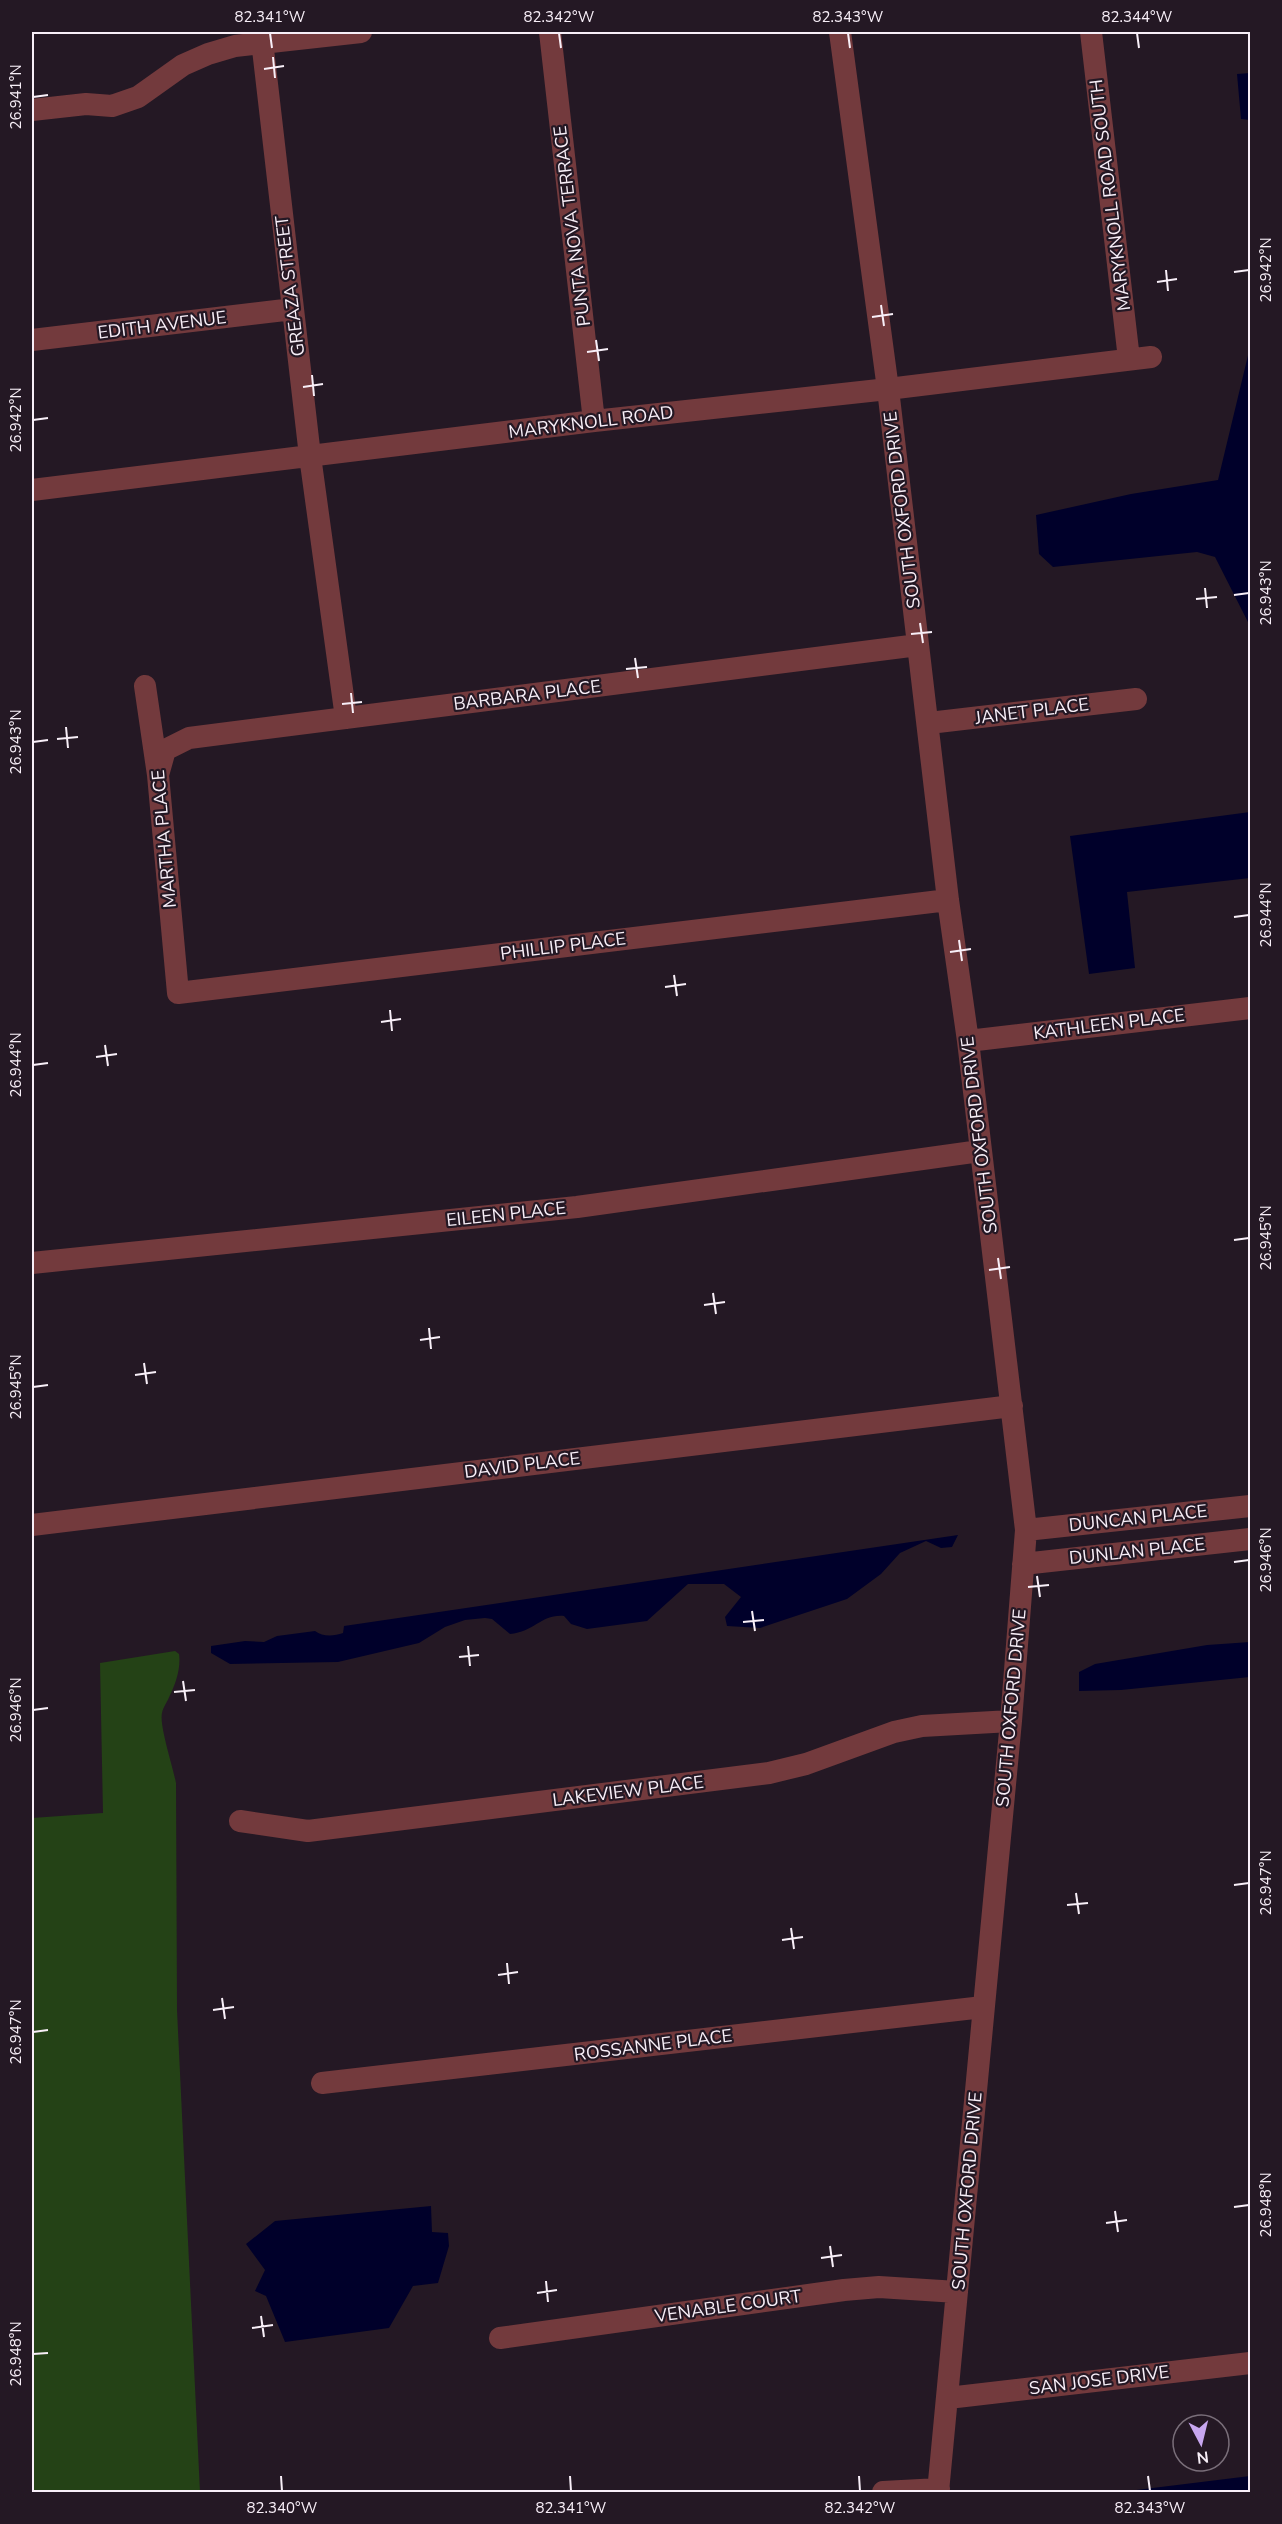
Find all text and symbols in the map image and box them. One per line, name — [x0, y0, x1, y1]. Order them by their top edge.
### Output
text: 82.341°W — [235, 7, 306, 27]
text: 82.342°W — [524, 7, 595, 27]
text: 82.343°W — [813, 7, 884, 27]
text: 82.344°W — [1102, 7, 1173, 27]
text: 26.941°N — [6, 64, 26, 130]
street label: MARYKNOLL ROAD SOUTH — [1084, 78, 1136, 312]
street label: PUNTA NOVA TERRACE — [548, 124, 596, 328]
street label: GREAZA STREET — [269, 214, 311, 358]
text: 26.942°N — [1256, 237, 1276, 303]
street label: EDITH AVENUE — [96, 305, 228, 345]
text: 26.942°N — [6, 387, 26, 453]
street label: MARYKNOLL ROAD — [507, 400, 675, 444]
street label: SOUTH OXFORD DRIVE — [878, 410, 926, 610]
text: 26.943°N — [1256, 560, 1276, 626]
street label: BARBARA PLACE — [452, 674, 602, 716]
street label: JANET PLACE — [973, 692, 1090, 730]
text: 26.943°N — [6, 709, 26, 775]
street label: MARTHA PLACE — [146, 769, 182, 909]
text: 26.944°N — [1256, 882, 1276, 948]
street label: PHILLIP PLACE — [499, 926, 627, 966]
street label: KATHLEEN PLACE — [1032, 1003, 1186, 1045]
text: 26.944°N — [6, 1032, 26, 1098]
street label: SOUTH OXFORD DRIVE — [955, 1035, 1003, 1235]
street label: EILEEN PLACE — [445, 1196, 567, 1232]
text: 26.945°N — [1256, 1205, 1276, 1271]
text: 26.945°N — [6, 1354, 26, 1420]
street label: DAVID PLACE — [463, 1446, 581, 1484]
street label: DUNCAN PLACE — [1068, 1499, 1208, 1537]
text: 26.946°N — [1256, 1527, 1276, 1593]
street label: DUNLAN PLACE — [1068, 1532, 1206, 1570]
street label: SOUTH OXFORD DRIVE — [990, 1608, 1032, 1808]
text: 26.946°N — [6, 1677, 26, 1743]
street label: LAKEVIEW PLACE — [551, 1770, 705, 1812]
text: 26.947°N — [1256, 1850, 1276, 1916]
text: 26.947°N — [6, 1999, 26, 2065]
street label: ROSSANNE PLACE — [573, 2023, 733, 2067]
street label: SOUTH OXFORD DRIVE — [946, 2091, 988, 2291]
text: 26.948°N — [1256, 2172, 1276, 2238]
street label: VENABLE COURT — [652, 2284, 803, 2328]
text: 26.948°N — [6, 2321, 26, 2387]
street label: SAN JOSE DRIVE — [1028, 2360, 1170, 2400]
north arrow — [1171, 2413, 1231, 2473]
text: N — [1195, 2445, 1210, 2469]
text: 82.340°W — [247, 2498, 318, 2518]
text: 82.341°W — [536, 2498, 607, 2518]
text: 82.342°W — [825, 2498, 896, 2518]
text: 82.343°W — [1115, 2498, 1186, 2518]

